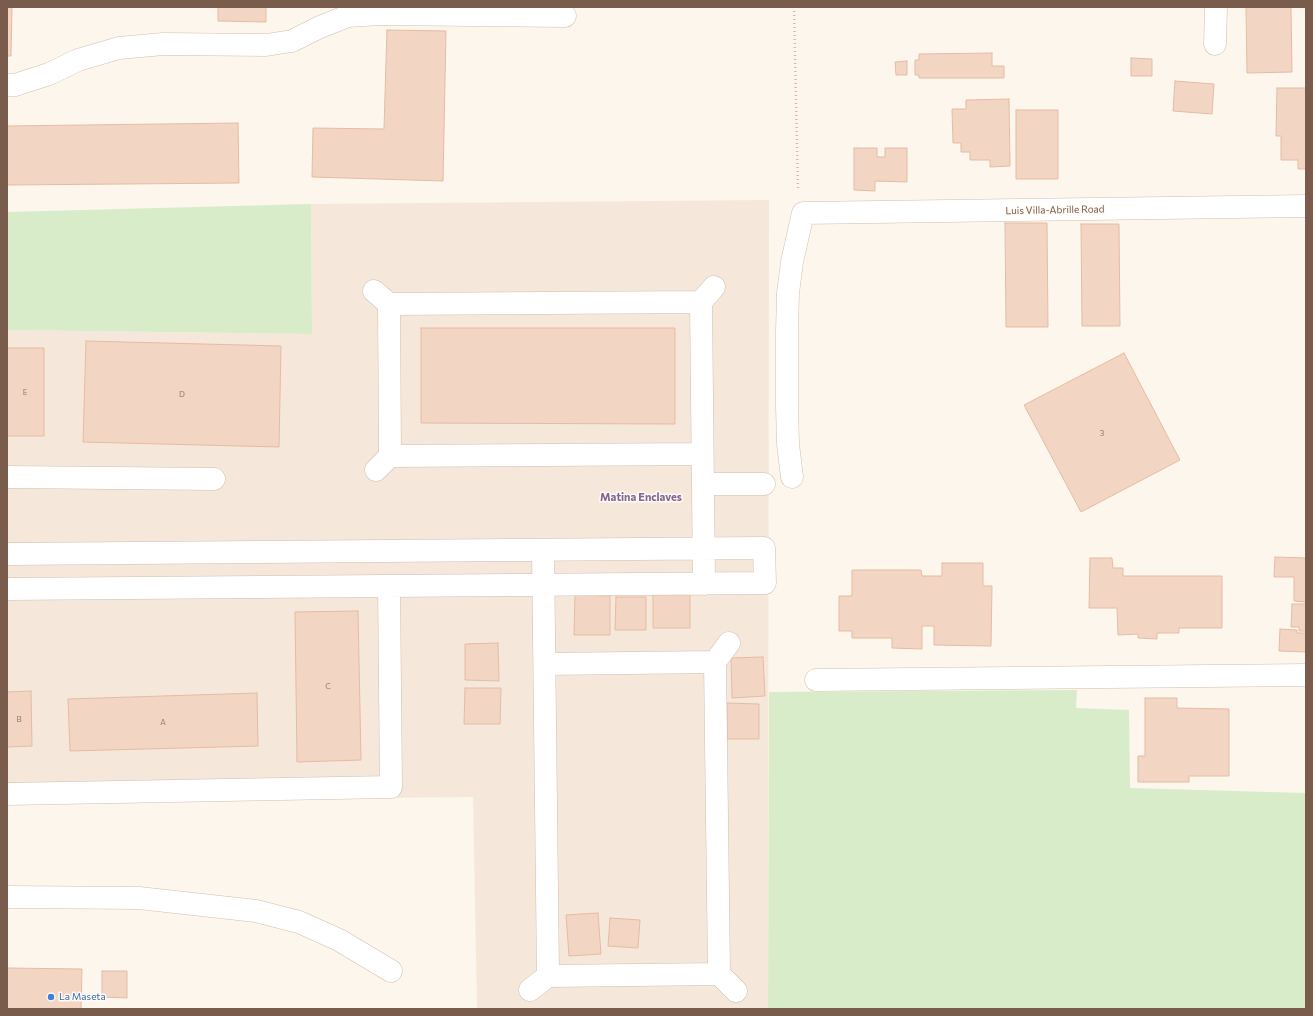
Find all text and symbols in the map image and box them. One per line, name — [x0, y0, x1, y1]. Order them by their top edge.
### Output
street label: Luis Villa-Abrille Road — [1005, 203, 1105, 217]
house number: E — [23, 387, 27, 397]
house number: D — [179, 389, 185, 399]
house number: 3 — [1100, 428, 1104, 438]
district label: Matina Enclaves — [600, 490, 682, 504]
house number: C — [325, 681, 331, 691]
house number: B — [16, 714, 22, 724]
house number: A — [160, 717, 166, 727]
place label: La Maseta — [59, 991, 106, 1003]
marker: La Maseta — [46, 992, 56, 1002]

